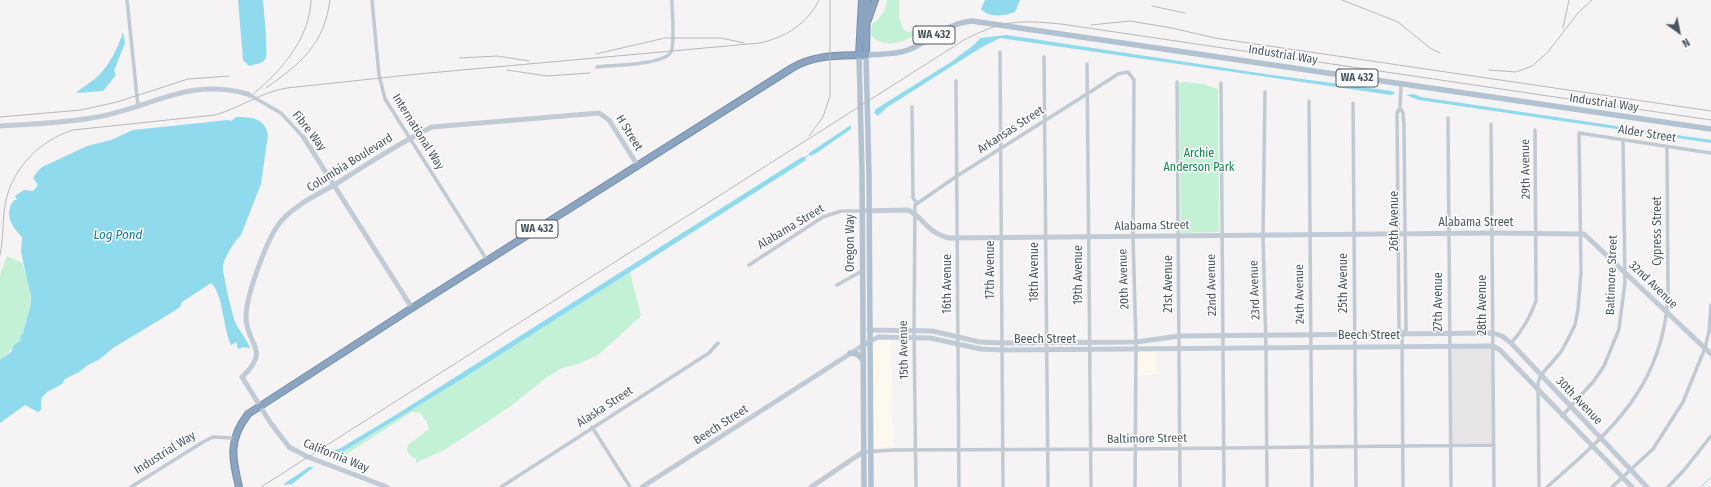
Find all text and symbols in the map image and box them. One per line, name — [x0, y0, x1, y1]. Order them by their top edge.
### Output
north arrow — [1659, 12, 1699, 52]
road number: WA 432 — [913, 26, 955, 44]
text: N — [1680, 35, 1692, 50]
street label: Industrial Way — [1247, 42, 1319, 68]
road number: WA 432 — [1336, 69, 1378, 87]
street label: International Way — [389, 91, 447, 173]
street label: Industrial Way — [1568, 91, 1640, 115]
street label: Arkansas Street — [975, 103, 1047, 157]
street label: Fibre Way — [289, 108, 329, 154]
street label: H Street — [612, 112, 646, 154]
street label: Alder Street — [1617, 122, 1677, 146]
street label: Columbia Boulevard — [304, 131, 396, 195]
street label: 29th Avenue — [1518, 139, 1534, 199]
park label: Archie Anderson Park — [1164, 147, 1234, 175]
street label: 26th Avenue — [1388, 191, 1402, 251]
street label: Cypress Street — [1651, 196, 1665, 266]
street label: Alabama Street — [755, 202, 827, 252]
street label: Oregon Way — [844, 214, 858, 272]
street label: Alabama Street — [1439, 216, 1513, 230]
street label: Alabama Street — [1114, 218, 1190, 234]
road number: WA 432 — [516, 220, 558, 238]
water label: Log Pond — [94, 227, 142, 243]
street label: Baltimore Street — [1603, 235, 1621, 315]
street label: 17th Avenue — [984, 241, 998, 299]
street label: 18th Avenue — [1028, 242, 1042, 302]
street label: 19th Avenue — [1072, 245, 1086, 305]
street label: 20th Avenue — [1116, 248, 1132, 310]
street label: 25th Avenue — [1337, 253, 1351, 313]
street label: 16th Avenue — [941, 254, 955, 314]
street label: 22nd Avenue — [1204, 254, 1220, 316]
street label: 21st Avenue — [1162, 255, 1176, 313]
street label: 32nd Avenue — [1626, 258, 1680, 312]
street label: 23rd Avenue — [1247, 260, 1263, 320]
street label: 24th Avenue — [1292, 264, 1308, 324]
street label: 27th Avenue — [1432, 272, 1446, 332]
street label: 28th Avenue — [1476, 275, 1490, 335]
street label: 15th Avenue — [896, 320, 912, 380]
street label: Beech Street — [1338, 329, 1400, 343]
street label: Beech Street — [1014, 333, 1076, 347]
street label: 30th Avenue — [1553, 374, 1605, 428]
street label: Alaska Street — [574, 384, 636, 430]
street label: Beech Street — [691, 402, 751, 448]
street label: Industrial Way — [132, 428, 198, 478]
street label: Baltimore Street — [1107, 431, 1187, 447]
street label: California Way — [301, 436, 371, 476]

